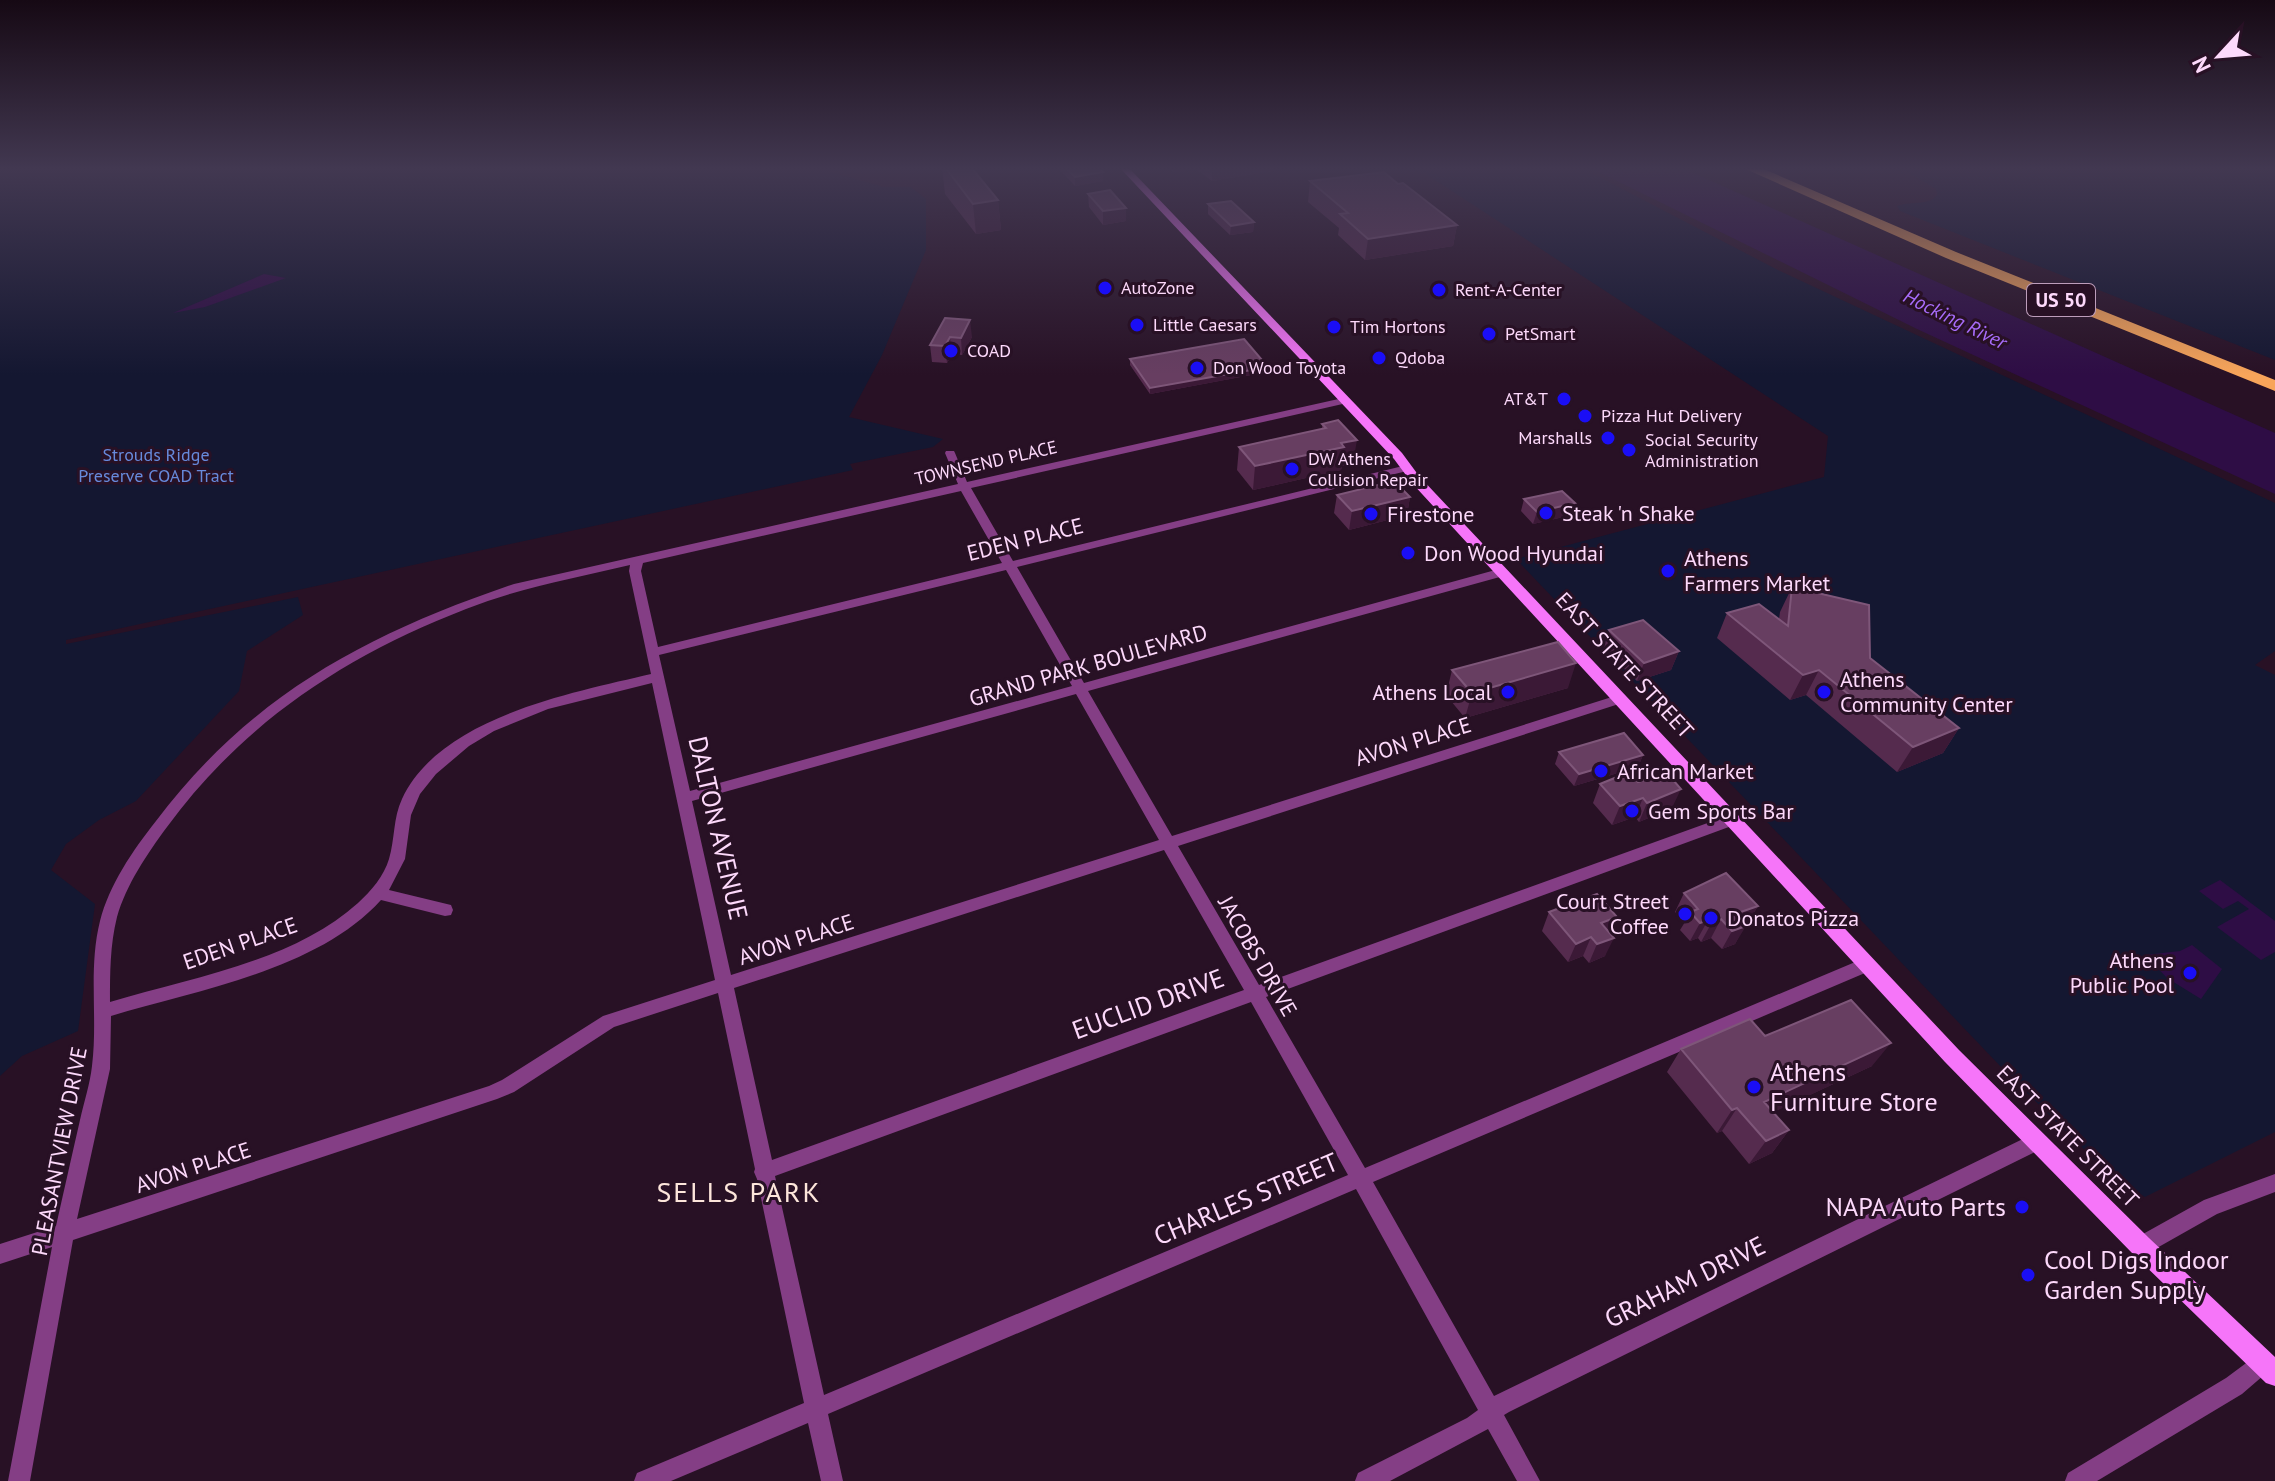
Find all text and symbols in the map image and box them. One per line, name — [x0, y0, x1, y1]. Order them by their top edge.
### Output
north arrow — [2179, 16, 2259, 96]
text: N — [2185, 52, 2217, 77]
place label: AutoZone — [1121, 276, 1194, 299]
place label: Rent-A-Center — [1455, 278, 1562, 301]
marker: AutoZone — [1096, 279, 1114, 297]
marker: Rent-A-Center — [1430, 281, 1448, 299]
water label: Hocking River — [1899, 283, 2012, 356]
road number: US 50 — [2027, 284, 2095, 316]
place label: Little Caesars — [1153, 313, 1257, 336]
place label: Tim Hortons — [1350, 315, 1446, 338]
marker: Little Caesars — [1128, 316, 1146, 334]
marker: Tim Hortons — [1325, 318, 1343, 336]
place label: PetSmart — [1505, 322, 1576, 345]
marker: PetSmart — [1480, 325, 1498, 343]
place label: COAD — [967, 339, 1011, 362]
marker: COAD — [942, 342, 960, 360]
place label: Qdoba — [1395, 346, 1445, 369]
marker: Qdoba — [1370, 349, 1388, 367]
place label: Don Wood Toyota — [1213, 356, 1346, 379]
marker: Don Wood Toyota — [1188, 359, 1206, 377]
place label: AT&T — [1504, 387, 1548, 410]
marker: AT&T — [1555, 390, 1573, 408]
place label: Pizza Hut Delivery — [1601, 404, 1742, 427]
marker: Pizza Hut Delivery — [1576, 407, 1594, 425]
place label: Marshalls — [1518, 426, 1592, 449]
place label: Social Security Administration — [1645, 428, 1759, 472]
marker: Marshalls — [1599, 429, 1617, 447]
street label: TOWNSEND PLACE — [912, 435, 1059, 490]
marker: Social Security Administration — [1620, 441, 1638, 459]
park label: Strouds Ridge Preserve COAD Tract — [78, 443, 234, 487]
place label: DW Athens Collision Repair — [1308, 447, 1428, 491]
marker: DW Athens Collision Repair — [1283, 460, 1301, 478]
place label: Steak 'n Shake — [1562, 499, 1695, 527]
place label: Firestone — [1387, 500, 1474, 528]
marker: Steak 'n Shake — [1537, 504, 1555, 522]
marker: Firestone — [1362, 505, 1380, 523]
street label: EDEN PLACE — [964, 511, 1086, 567]
place label: Don Wood Hyundai — [1424, 539, 1604, 567]
marker: Don Wood Hyundai — [1399, 544, 1417, 562]
place label: Athens Farmers Market — [1684, 544, 1831, 597]
marker: Athens Farmers Market — [1659, 562, 1677, 580]
street label: EAST STATE STREET — [1550, 586, 1700, 744]
street label: GRAND PARK BOULEVARD — [966, 618, 1210, 712]
place label: Athens Community Center — [1840, 665, 2013, 718]
place label: Athens Local — [1372, 678, 1493, 706]
marker: Athens Local — [1499, 683, 1517, 701]
marker: Athens Community Center — [1815, 683, 1833, 701]
street label: AVON PLACE — [1352, 710, 1474, 772]
street label: DALTON AVENUE — [681, 733, 756, 923]
place label: African Market — [1617, 757, 1754, 785]
marker: African Market — [1592, 762, 1610, 780]
place label: Gem Sports Bar — [1648, 797, 1794, 825]
marker: Gem Sports Bar — [1623, 802, 1641, 820]
place label: Court Street Coffee — [1556, 887, 1670, 940]
street label: JACOBS DRIVE — [1212, 890, 1304, 1021]
place label: Donatos Pizza — [1727, 904, 1859, 932]
marker: Court Street Coffee — [1676, 905, 1694, 923]
street label: AVON PLACE — [735, 907, 857, 971]
marker: Donatos Pizza — [1702, 909, 1720, 927]
street label: EDEN PLACE — [179, 910, 301, 976]
place label: Athens Public Pool — [2070, 946, 2175, 999]
street label: EUCLID DRIVE — [1067, 961, 1228, 1046]
marker: Athens Public Pool — [2181, 964, 2199, 982]
street label: PLEASANTVIEW DRIVE — [25, 1044, 93, 1258]
place label: Athens Furniture Store — [1770, 1055, 1938, 1118]
street label: EAST STATE STREET — [1991, 1059, 2145, 1213]
marker: Athens Furniture Store — [1745, 1078, 1763, 1096]
street label: AVON PLACE — [132, 1135, 254, 1199]
street label: CHARLES STREET — [1149, 1145, 1343, 1252]
district label: SELLS PARK — [656, 1173, 822, 1210]
place label: NAPA Auto Parts — [1826, 1190, 2006, 1223]
marker: NAPA Auto Parts — [2013, 1198, 2031, 1216]
street label: GRAHAM DRIVE — [1599, 1228, 1771, 1335]
place label: Cool Digs Indoor Garden Supply — [2044, 1243, 2229, 1306]
marker: Cool Digs Indoor Garden Supply — [2019, 1266, 2037, 1284]

